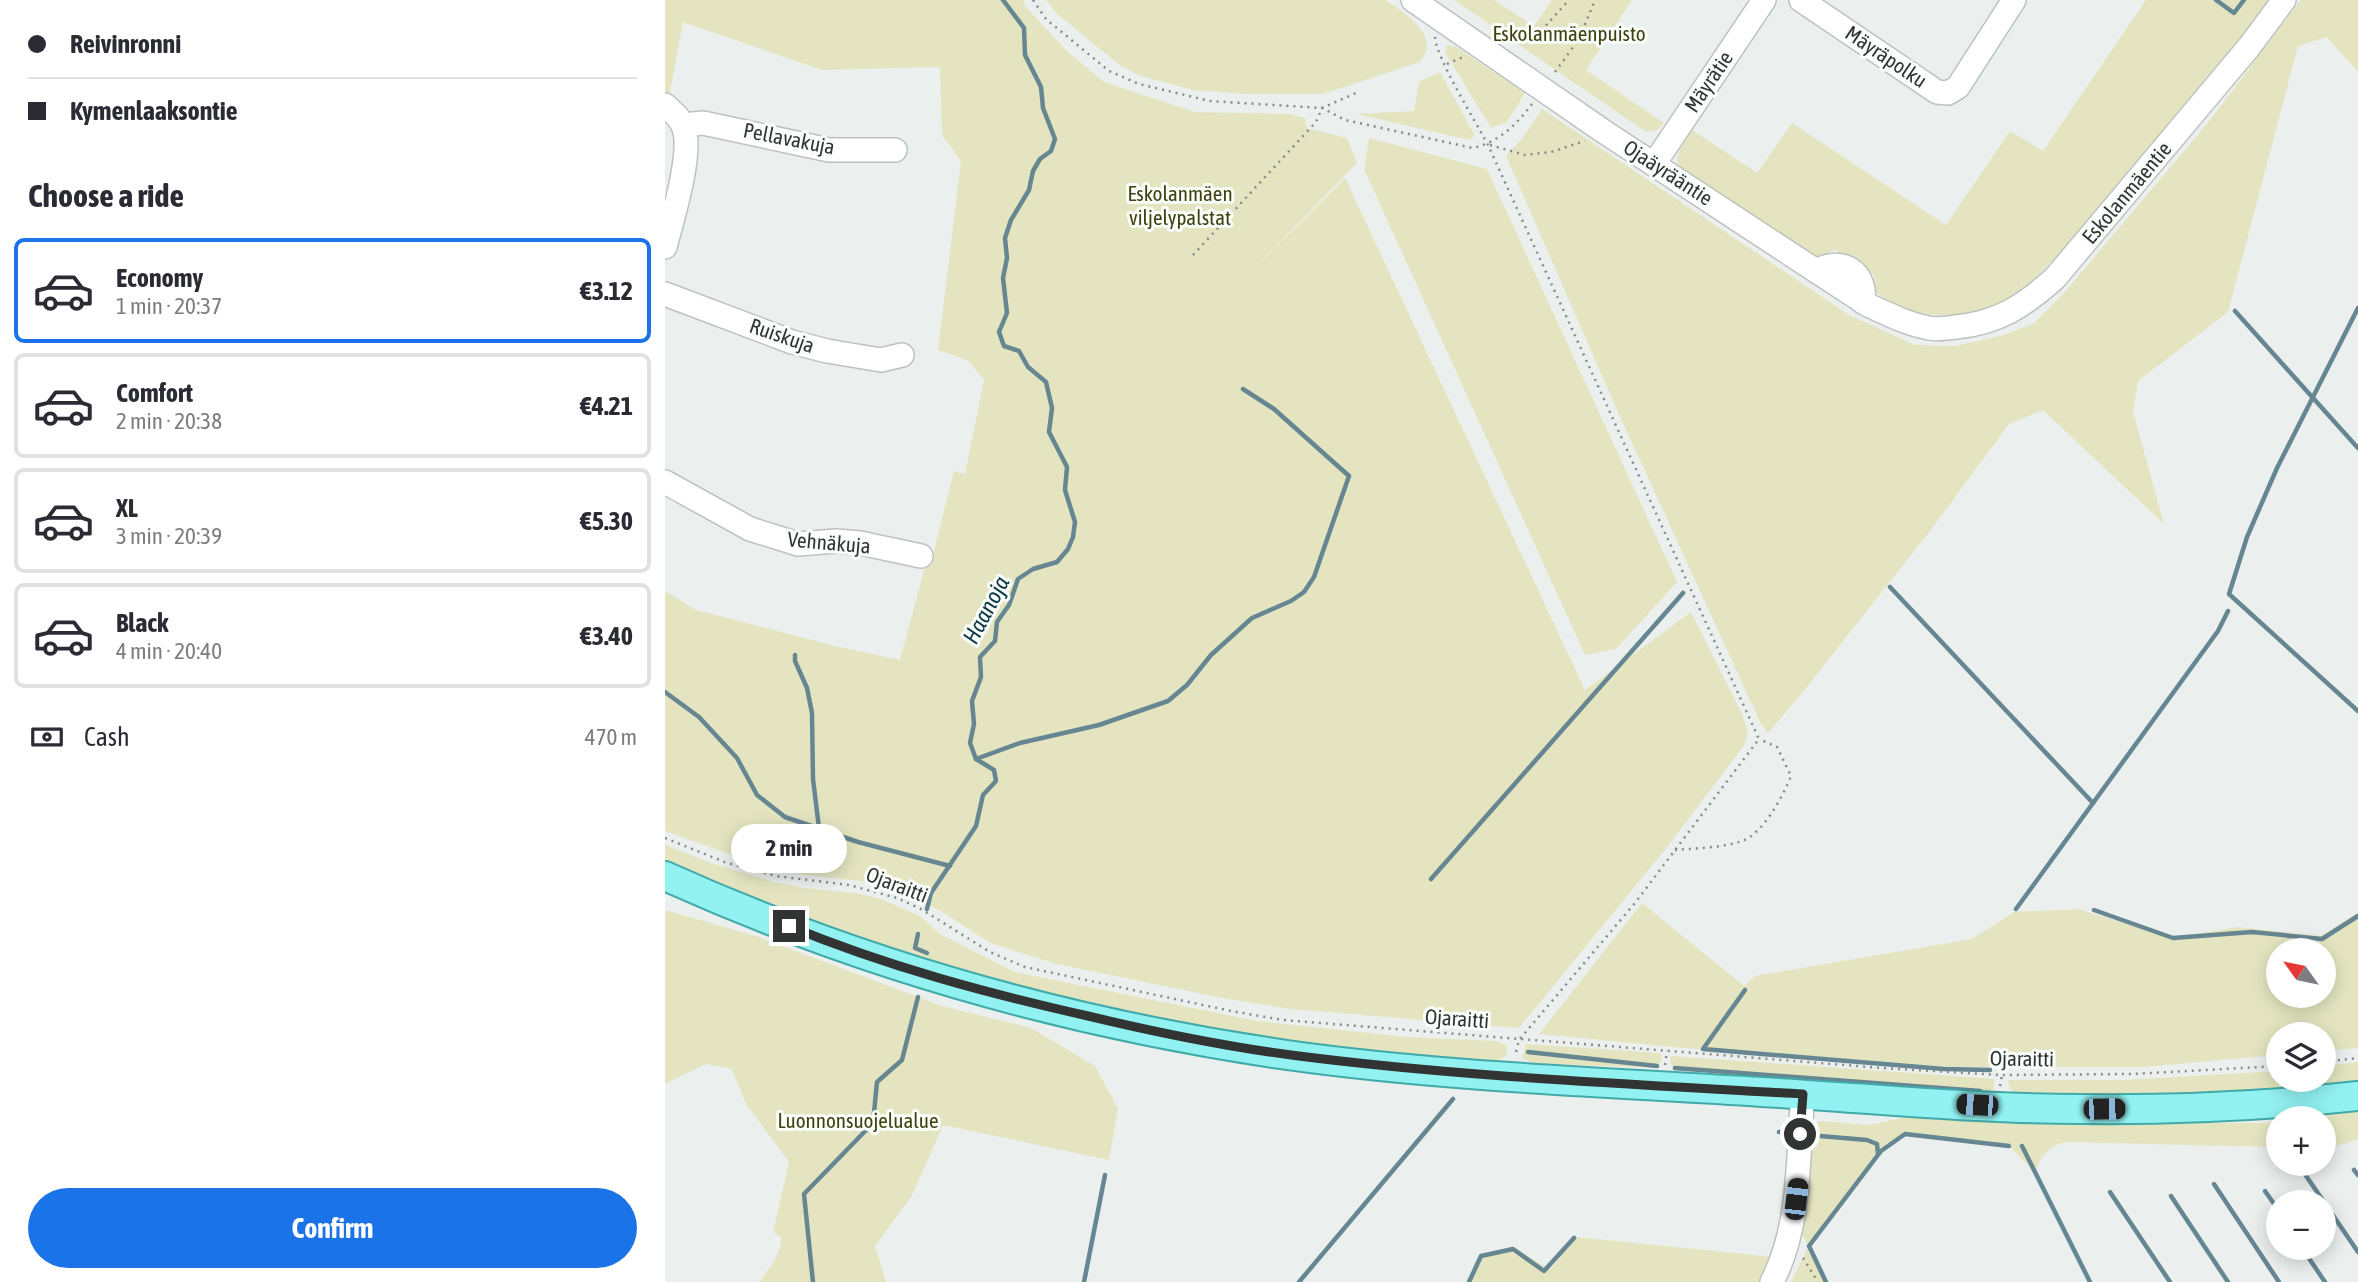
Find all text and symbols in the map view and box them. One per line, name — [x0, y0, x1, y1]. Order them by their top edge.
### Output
street label: Mäyräpolku — [1841, 20, 1932, 92]
park label: Eskolanmäenpuisto — [1492, 21, 1646, 45]
text: Reivinronni — [70, 29, 181, 59]
street label: Mäyrätie — [1679, 46, 1737, 117]
text: Kymenlaaksontie — [70, 96, 238, 126]
street label: Pellavakuja — [741, 117, 837, 159]
street label: Ojaäyrääntie — [1620, 135, 1718, 210]
street label: Eskolanmäentie — [2077, 137, 2176, 248]
text: Choose a ride — [28, 177, 184, 214]
park label: Eskolanmäen viljelypalstat — [1127, 181, 1233, 229]
icon: car — [32, 259, 95, 322]
text: Economy — [116, 263, 203, 293]
text: €3.12 — [580, 276, 633, 306]
text: 1 min · 20:37 — [116, 293, 222, 319]
street label: Ruiskuja — [747, 313, 818, 357]
icon: car — [32, 374, 95, 437]
text: Comfort — [116, 378, 193, 408]
text: €4.21 — [580, 391, 633, 421]
text: 2 min · 20:38 — [116, 408, 222, 434]
icon: car — [32, 489, 95, 552]
text: XL — [116, 493, 138, 523]
text: €5.30 — [580, 506, 633, 536]
text: 3 min · 20:39 — [116, 523, 222, 549]
street label: Vehnäkuja — [787, 526, 872, 558]
water label: Haanoja — [957, 572, 1015, 648]
icon: car — [32, 604, 95, 667]
text: Black — [116, 608, 168, 638]
text: €3.40 — [580, 621, 633, 651]
text: 4 min · 20:40 — [116, 638, 222, 664]
icon: cash — [28, 718, 66, 756]
text: Cash — [84, 722, 130, 752]
text: 470 m — [585, 724, 637, 750]
callout: 2 min — [731, 824, 847, 874]
text: 2 min — [766, 835, 812, 861]
street label: Ojaraitti — [863, 861, 932, 907]
route end — [773, 910, 805, 942]
north arrow — [2266, 938, 2336, 1008]
map controls — [2266, 938, 2336, 1260]
street label: Ojaraitti — [1424, 1004, 1490, 1032]
button: layers — [2266, 1022, 2336, 1092]
street label: Ojaraitti — [1990, 1045, 2054, 1071]
car — [1956, 1093, 1999, 1117]
car — [2083, 1098, 2126, 1120]
button: + — [2266, 1106, 2336, 1176]
park label: Luonnonsuojelualue — [777, 1108, 939, 1132]
route start — [1784, 1118, 1816, 1150]
car — [1784, 1177, 1809, 1221]
button: Confirm — [28, 1188, 637, 1268]
button: − — [2266, 1190, 2336, 1260]

